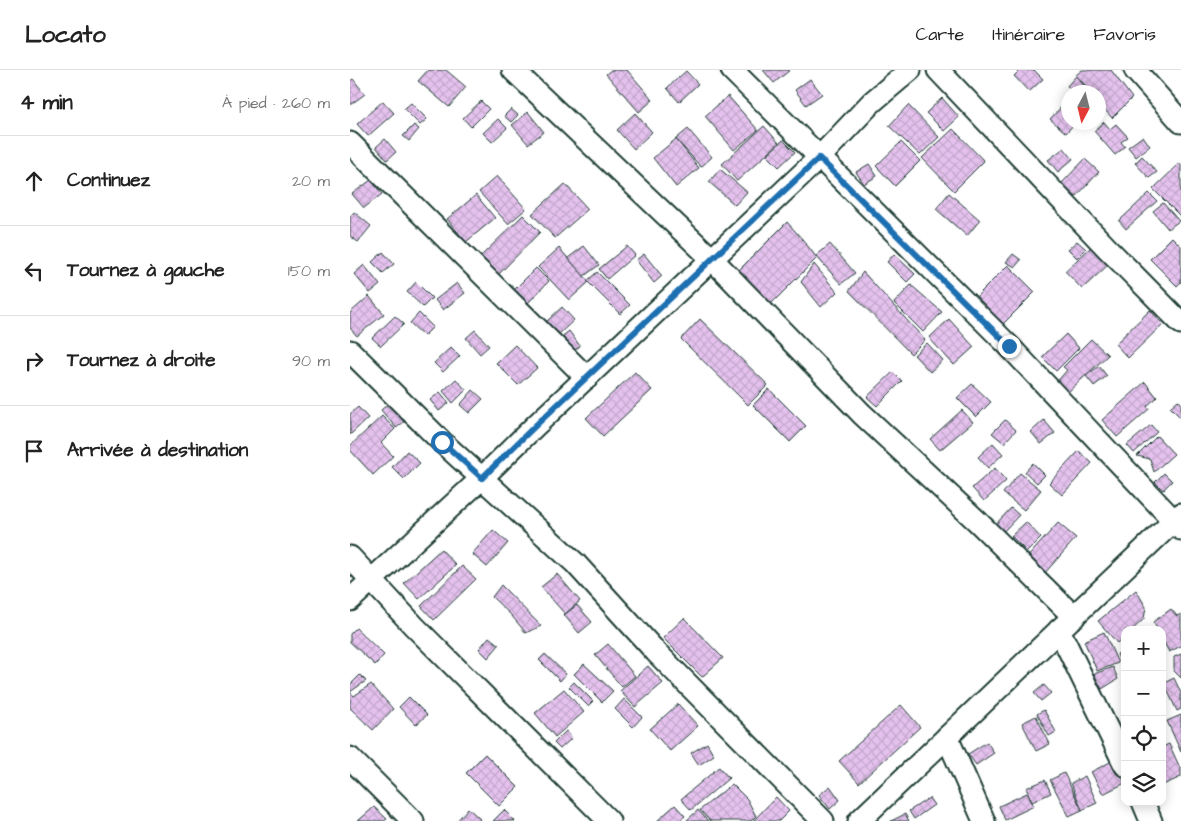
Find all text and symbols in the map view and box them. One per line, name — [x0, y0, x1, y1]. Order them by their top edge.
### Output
text: Locato — [25, 18, 106, 52]
text: Carte — [915, 22, 964, 47]
text: Itinéraire — [992, 22, 1065, 47]
text: Favoris — [1093, 22, 1156, 47]
north arrow — [1061, 85, 1106, 130]
text: 4 min — [20, 88, 73, 117]
text: À pied · 260 m — [222, 92, 330, 114]
icon: ahead — [20, 167, 48, 195]
text: Continuez — [67, 167, 150, 194]
text: 20 m — [292, 170, 330, 192]
icon: left — [20, 257, 48, 285]
text: Tournez à gauche — [67, 257, 225, 284]
text: 150 m — [288, 260, 330, 282]
route end — [998, 335, 1021, 358]
icon: right — [20, 347, 48, 375]
text: Tournez à droite — [67, 347, 215, 374]
text: 90 m — [292, 350, 330, 372]
route start — [431, 431, 454, 454]
icon: arrive — [20, 437, 48, 465]
text: Arrivée à destination — [67, 437, 248, 464]
map controls — [1121, 626, 1166, 806]
button: + — [1121, 626, 1166, 671]
button: − — [1121, 671, 1166, 716]
button: locate — [1121, 716, 1166, 761]
button: layers — [1121, 761, 1166, 806]

